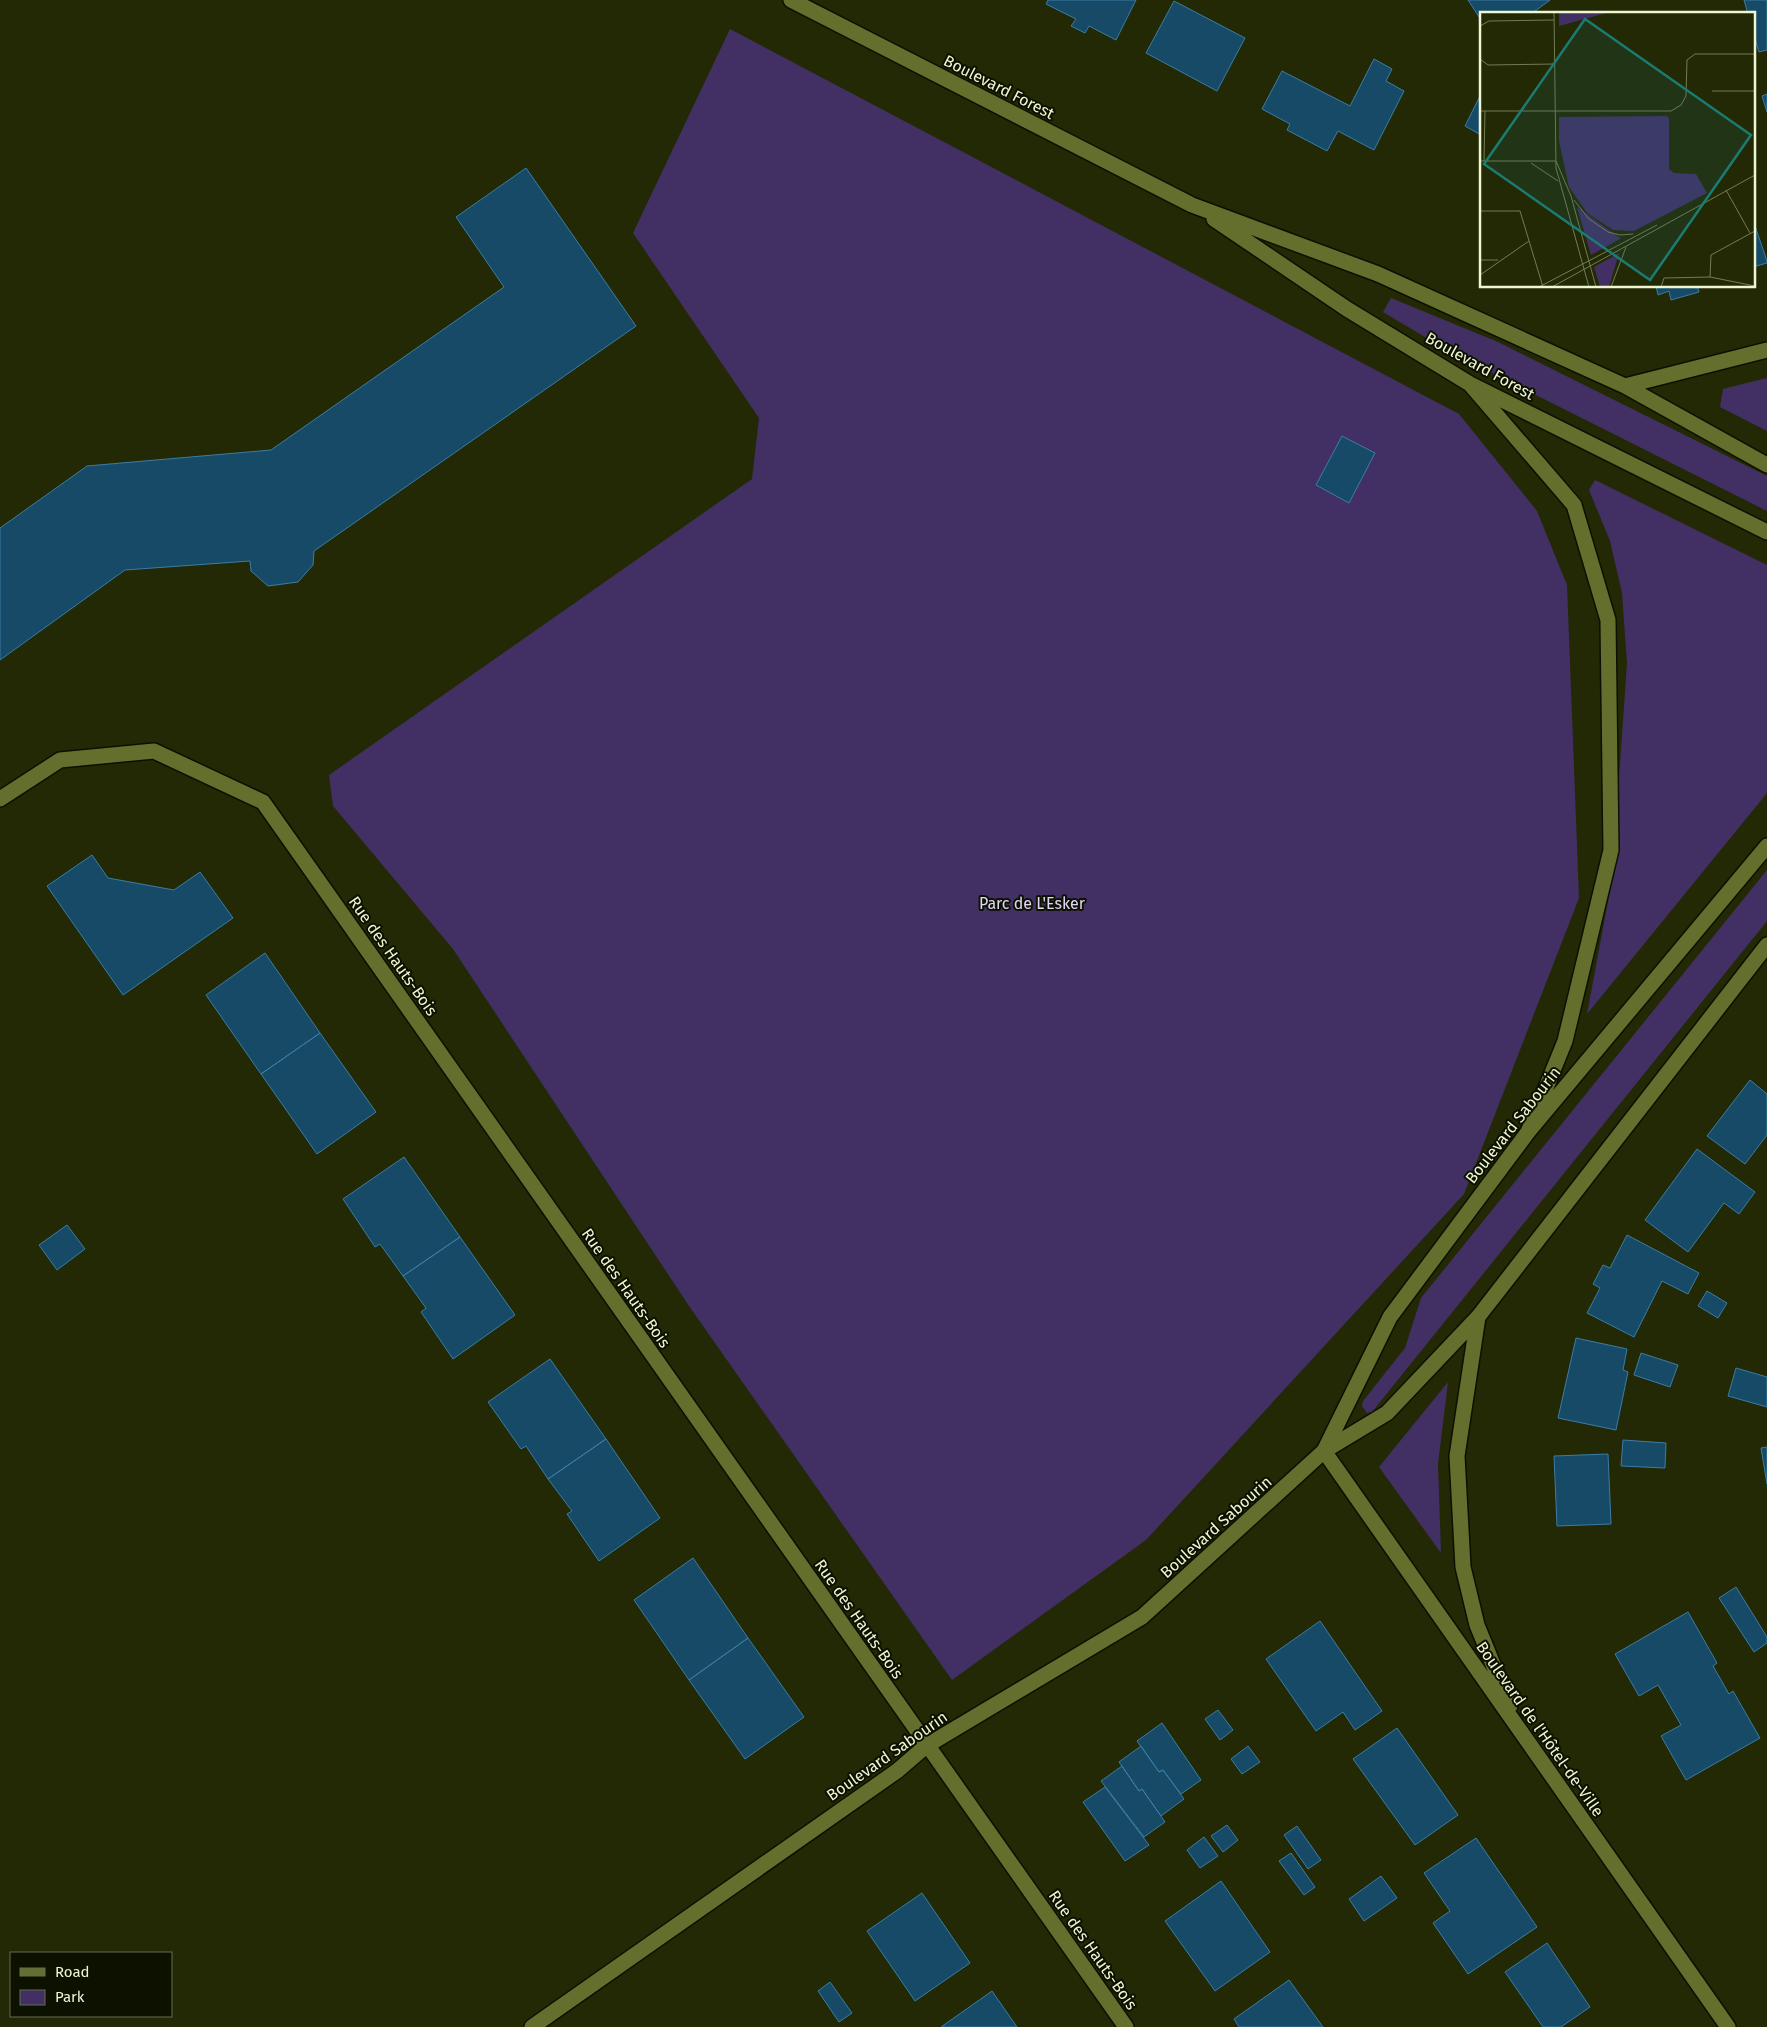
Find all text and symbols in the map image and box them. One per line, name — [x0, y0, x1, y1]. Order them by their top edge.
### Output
inset map — [1480, 12, 1754, 288]
street label: Boulevard Forest — [940, 51, 1058, 123]
street label: Boulevard Forest — [1422, 328, 1538, 404]
street label: Rue des Hauts-Bois — [345, 893, 441, 1019]
park label: Parc de L'Esker — [979, 894, 1086, 913]
street label: Boulevard Sabourin — [1461, 1063, 1565, 1187]
street label: Rue des Hauts-Bois — [578, 1225, 674, 1351]
street label: Boulevard Sabourin — [1156, 1472, 1276, 1582]
street label: Rue des Hauts-Bois — [811, 1556, 907, 1682]
street label: Boulevard de l'Hôtel-de-Ville — [1472, 1638, 1608, 1820]
street label: Boulevard Sabourin — [823, 1707, 951, 1805]
street label: Rue des Hauts-Bois — [1045, 1887, 1141, 2013]
legend — [10, 1952, 172, 2017]
text: Road — [55, 1963, 90, 1981]
text: Park — [55, 1988, 85, 2006]

